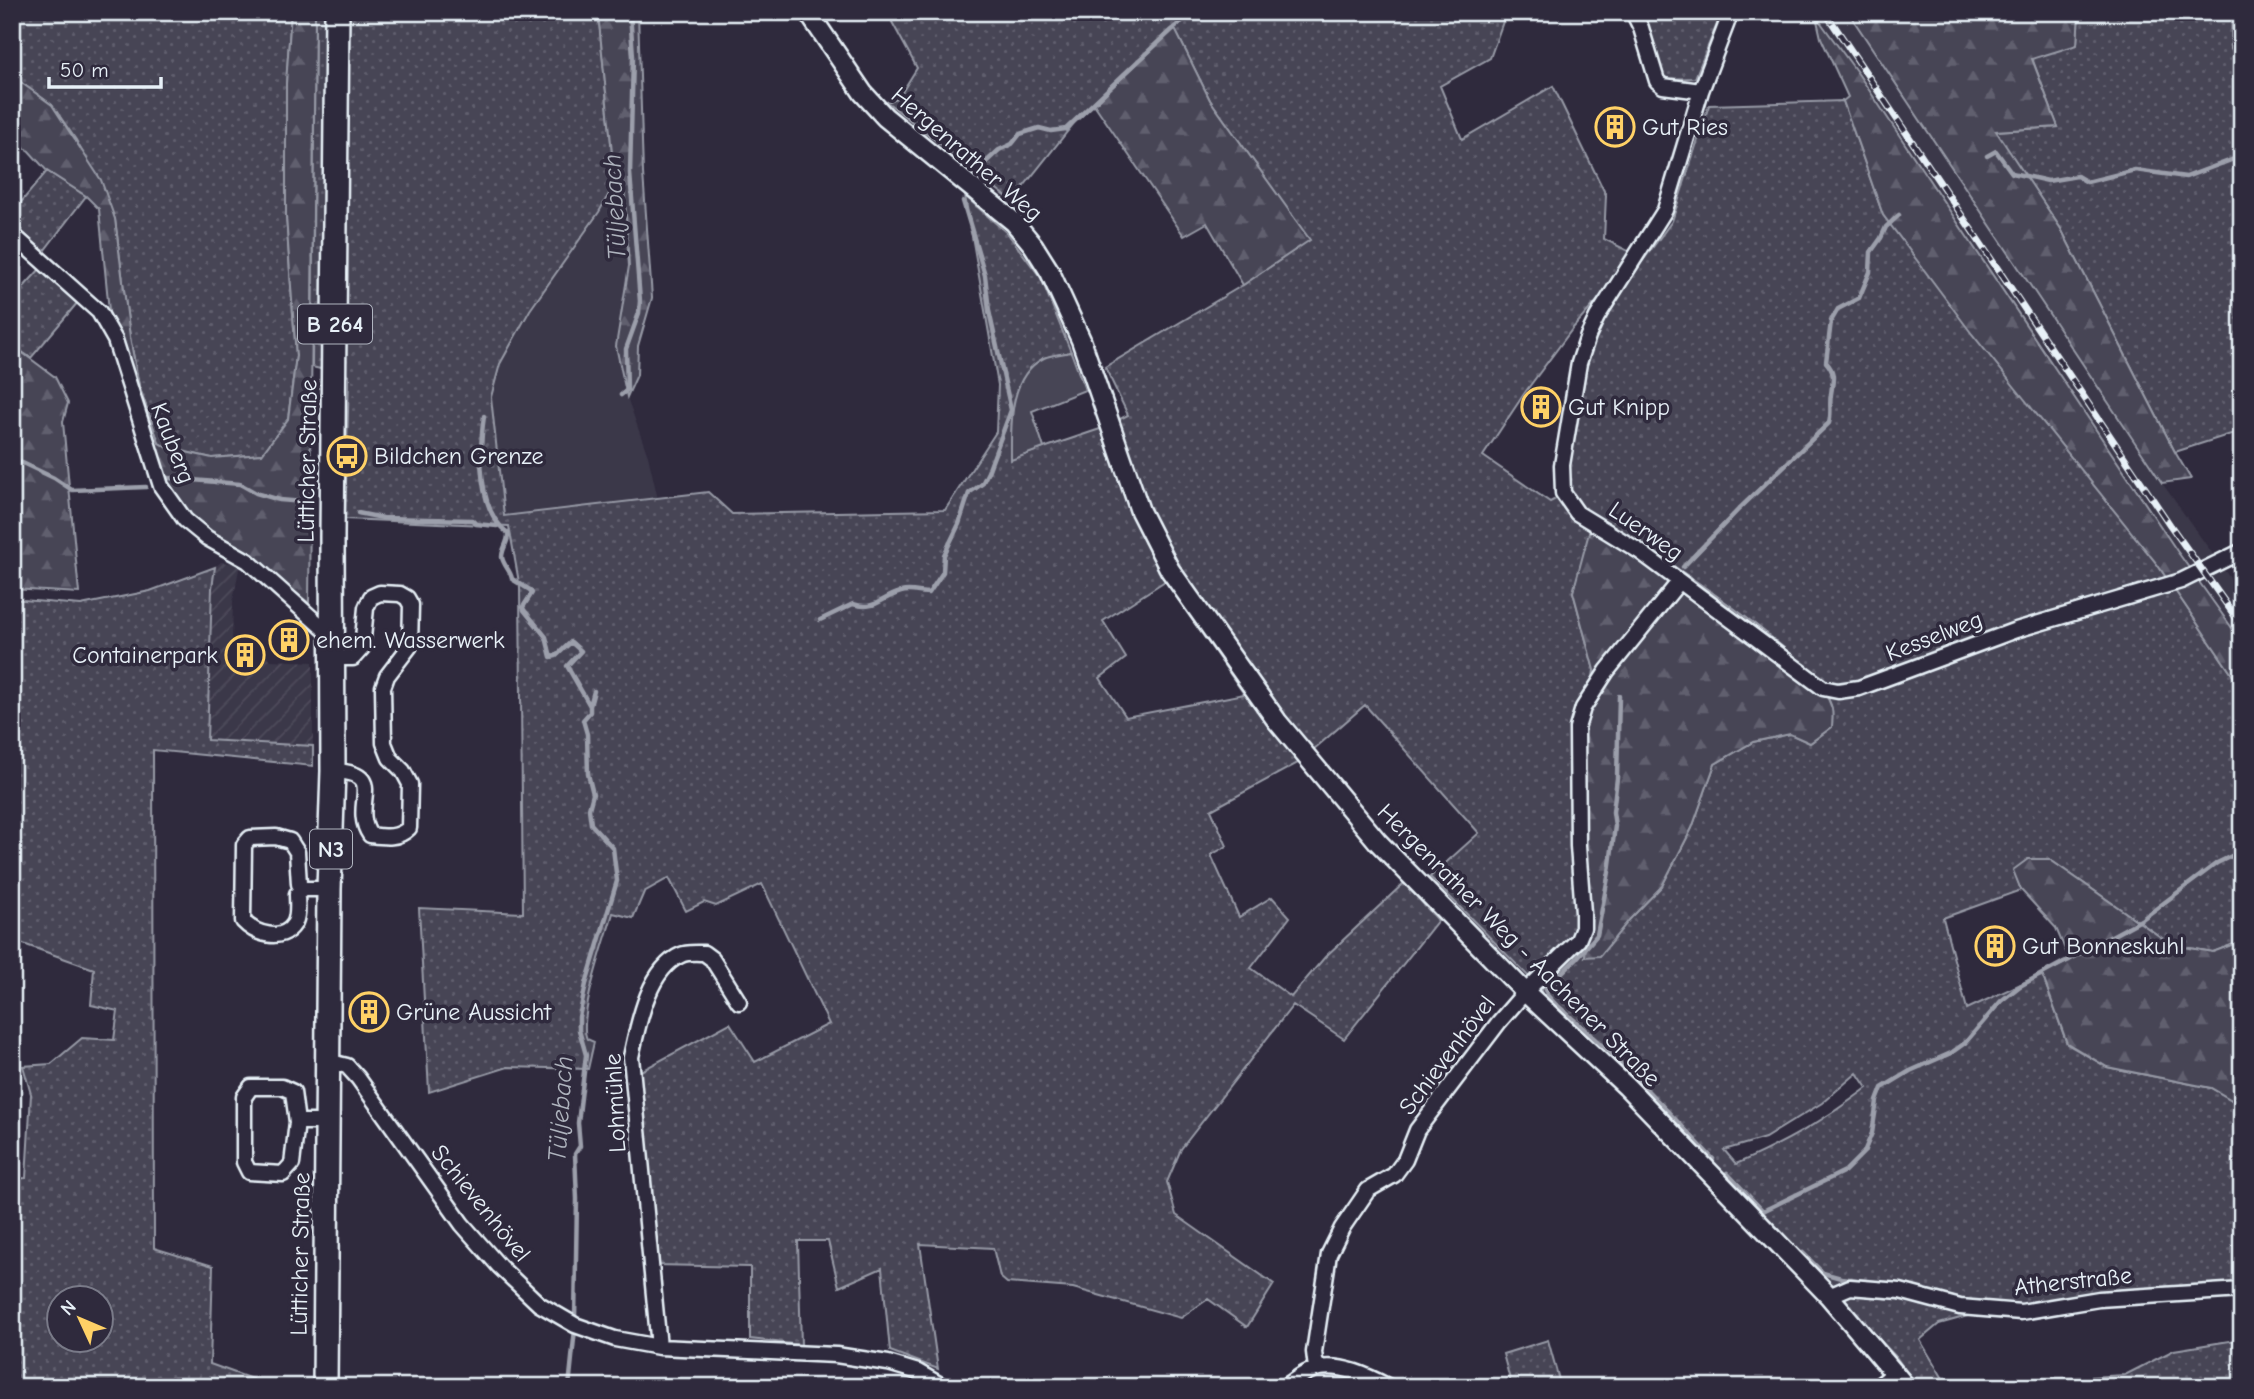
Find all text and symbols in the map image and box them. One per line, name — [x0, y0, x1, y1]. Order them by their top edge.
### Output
scale bar — [49, 46, 161, 90]
text: 50 m — [60, 58, 109, 82]
street label: Hergenrather Weg — [886, 81, 1048, 227]
building icon: Gut Ries — [1594, 106, 1636, 148]
place label: Gut Ries — [1642, 113, 1728, 141]
water label: Tüljebach — [597, 153, 633, 261]
road number: B 264 — [298, 304, 372, 344]
street label: Lütticher Straße — [292, 379, 322, 543]
building icon: Gut Knipp — [1520, 386, 1562, 428]
place label: Gut Knipp — [1568, 393, 1670, 421]
street label: Kauberg — [145, 399, 201, 487]
bus stop icon: Bildchen Grenze — [326, 435, 368, 477]
place label: Bildchen Grenze — [374, 442, 544, 470]
street label: Luerweg — [1603, 495, 1689, 567]
street label: Kesselweg — [1882, 605, 1986, 667]
building icon: ehem. Wasserwerk — [268, 619, 310, 661]
place label: ehem. Wasserwerk — [316, 626, 505, 654]
building icon: Containerpark — [224, 634, 266, 676]
place label: Containerpark — [72, 641, 218, 669]
street label: Hergenrather Weg - Aachener Straße — [1372, 798, 1666, 1092]
road number: N3 — [310, 830, 352, 869]
building icon: Gut Bonneskuhl — [1974, 925, 2016, 967]
place label: Gut Bonneskuhl — [2022, 932, 2184, 960]
street label: Schievenhövel — [1393, 990, 1501, 1120]
building icon: Grüne Aussicht — [348, 991, 390, 1033]
place label: Grüne Aussicht — [396, 998, 552, 1026]
street label: Lohmühle — [598, 1053, 632, 1153]
water label: Tüljebach — [542, 1055, 580, 1163]
street label: Schievenhövel — [425, 1139, 537, 1267]
street label: Lütticher Straße — [285, 1172, 315, 1336]
street label: Atherstraße — [2013, 1261, 2133, 1301]
north arrow — [46, 1284, 116, 1354]
text: N — [56, 1296, 81, 1320]

